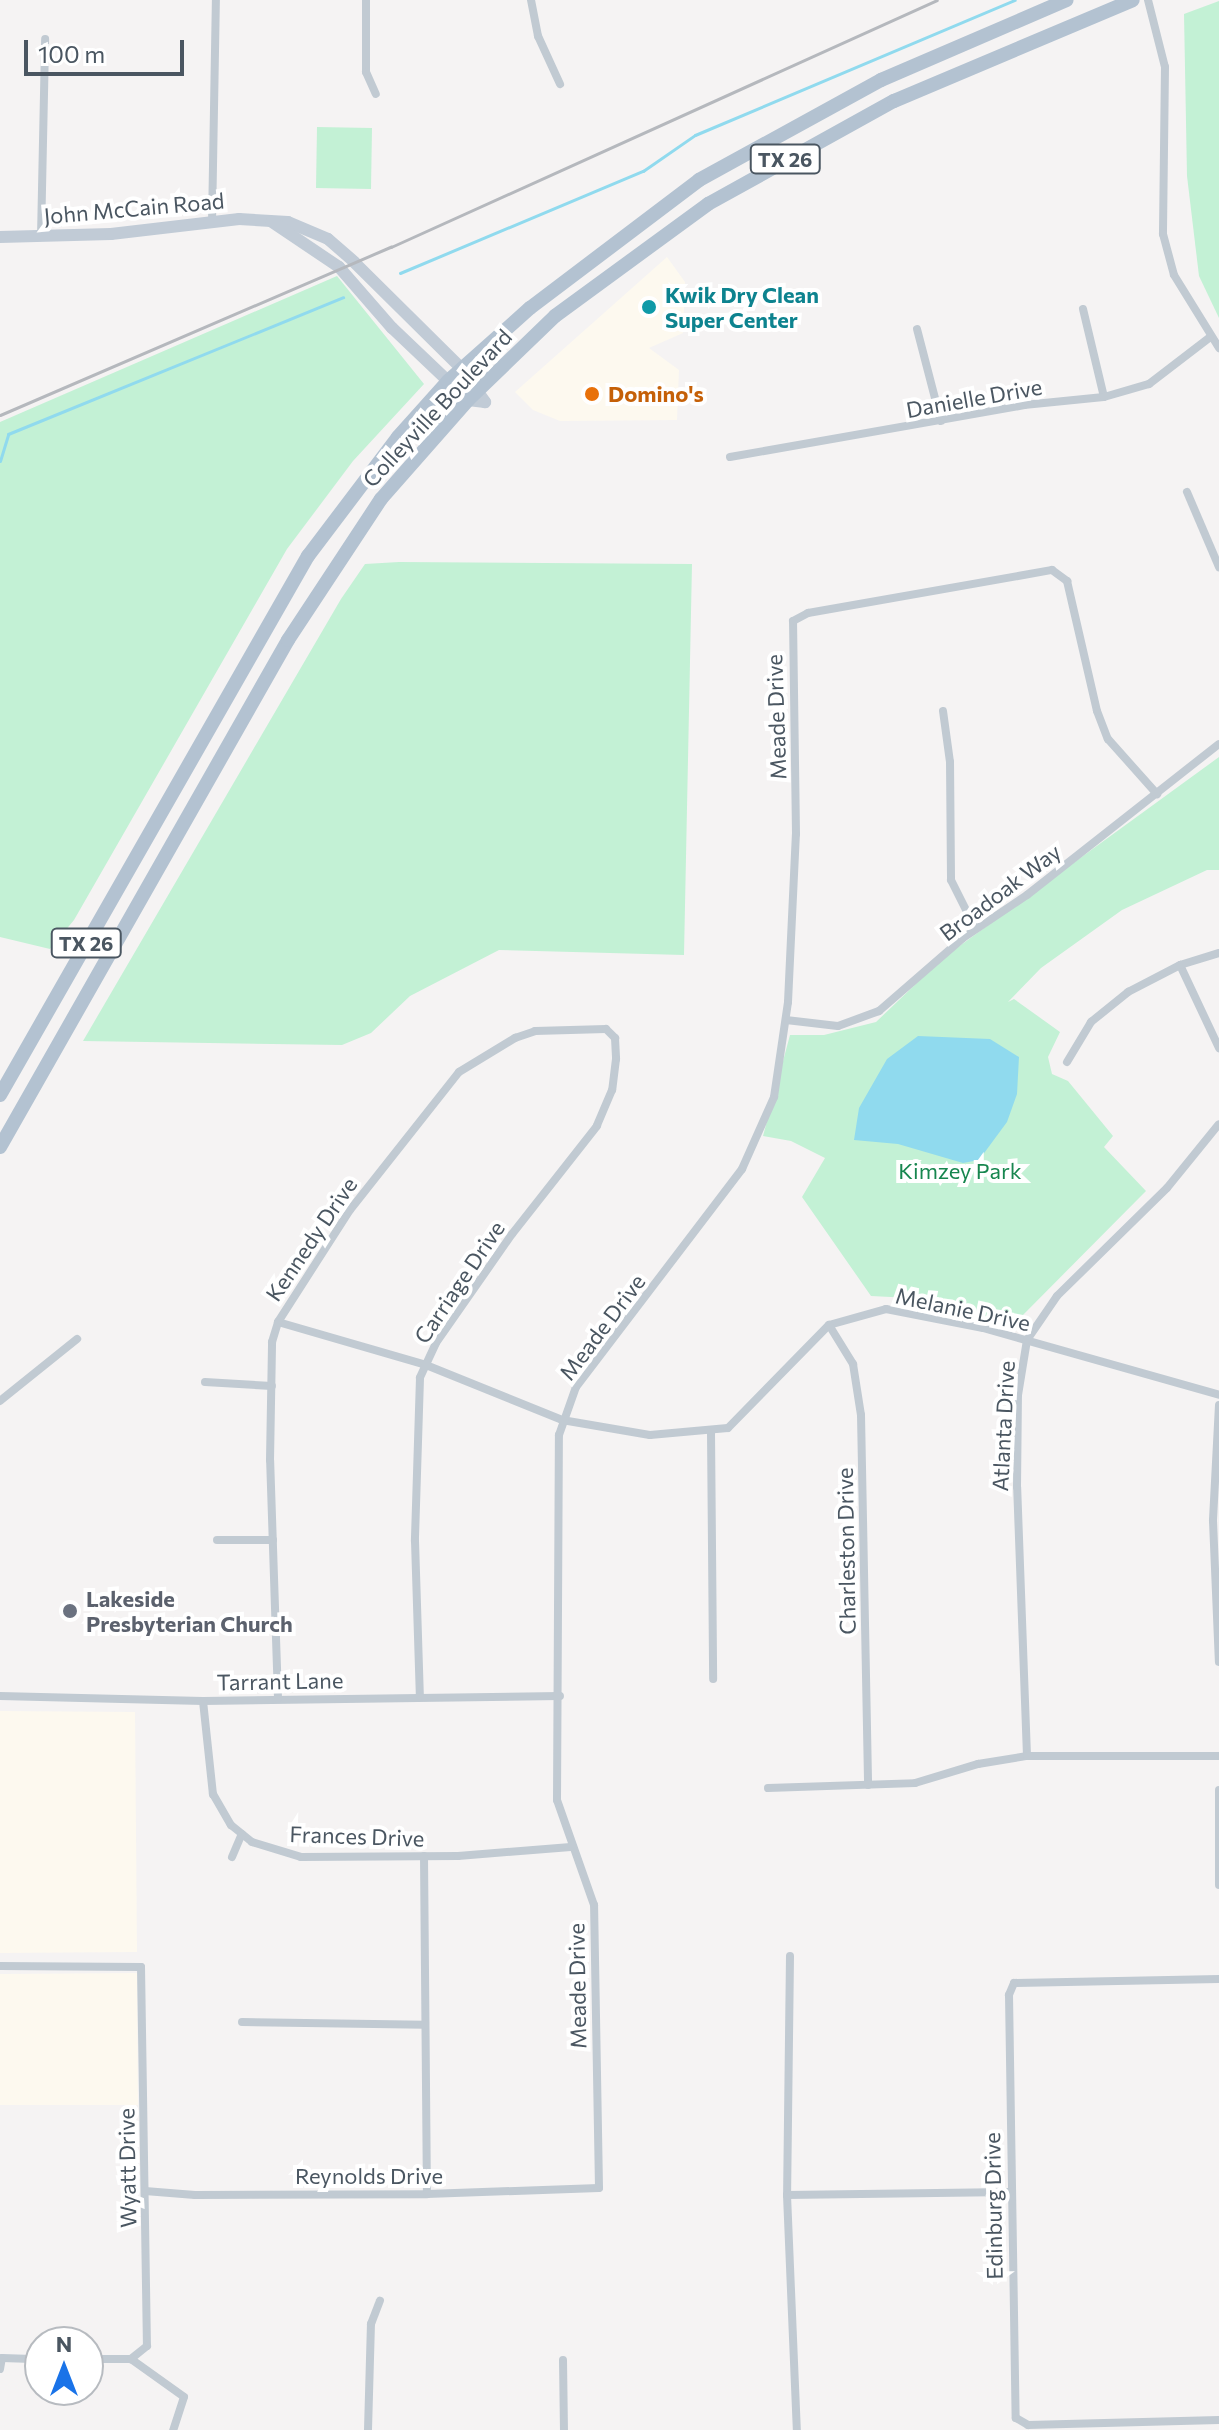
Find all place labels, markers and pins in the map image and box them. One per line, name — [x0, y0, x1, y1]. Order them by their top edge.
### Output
place label: Kwik Dry Clean Super Center — [665, 281, 819, 332]
marker: Kwik Dry Clean Super Center — [640, 298, 658, 316]
place label: Domino's — [608, 381, 704, 407]
marker: Domino's — [583, 385, 601, 403]
place label: Lakeside Presbyterian Church — [86, 1585, 293, 1636]
marker: Lakeside Presbyterian Church — [61, 1602, 79, 1620]

